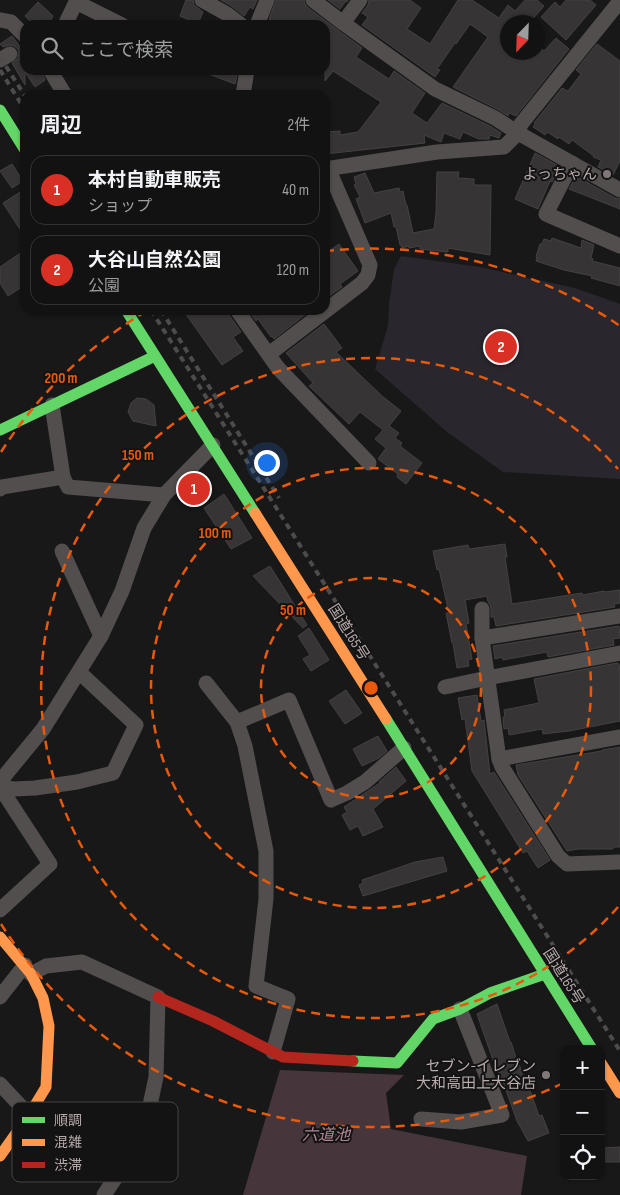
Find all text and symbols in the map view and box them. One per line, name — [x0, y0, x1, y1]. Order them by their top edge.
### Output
north arrow — [500, 15, 545, 60]
search box — [20, 20, 330, 75]
icon: search — [38, 34, 66, 62]
text: ここで検索 — [78, 39, 173, 62]
text: 周辺 — [40, 113, 82, 138]
text: 2件 — [287, 116, 310, 135]
place label: よっちゃん — [522, 165, 597, 184]
marker: よっちゃん — [601, 168, 613, 180]
text: 本村自動車販売 — [88, 169, 221, 192]
text: 1 — [54, 181, 60, 200]
text: 40 m — [282, 181, 309, 200]
text: ショップ — [88, 197, 152, 216]
text: 大谷山自然公園 — [88, 249, 221, 272]
text: 2 — [53, 261, 61, 280]
text: 120 m — [277, 261, 309, 280]
text: 公園 — [88, 277, 120, 296]
pin: 2 — [485, 328, 517, 366]
text: 200 m — [44, 369, 78, 388]
text: 150 m — [122, 446, 154, 465]
your location — [254, 450, 280, 476]
pin: 1 — [178, 470, 210, 508]
text: 100 m — [199, 524, 231, 543]
text: 50 m — [280, 601, 306, 620]
street label: 国道165号 — [324, 601, 373, 664]
centre of rings — [362, 679, 380, 697]
street label: 国道165号 — [539, 945, 588, 1008]
map controls — [560, 1045, 605, 1180]
button: + — [560, 1045, 605, 1090]
place label: セブン-イレブン 大和高田上大谷店 — [416, 1057, 536, 1093]
marker: セブン-イレブン 大和高田上大谷店 — [540, 1069, 552, 1081]
button: − — [560, 1090, 605, 1135]
legend — [12, 1102, 178, 1182]
text: 順調 — [54, 1112, 82, 1129]
water label: 六道池 — [302, 1126, 352, 1145]
text: 混雑 — [54, 1134, 82, 1151]
button: locate — [560, 1135, 605, 1180]
text: 渋滞 — [54, 1157, 82, 1174]

